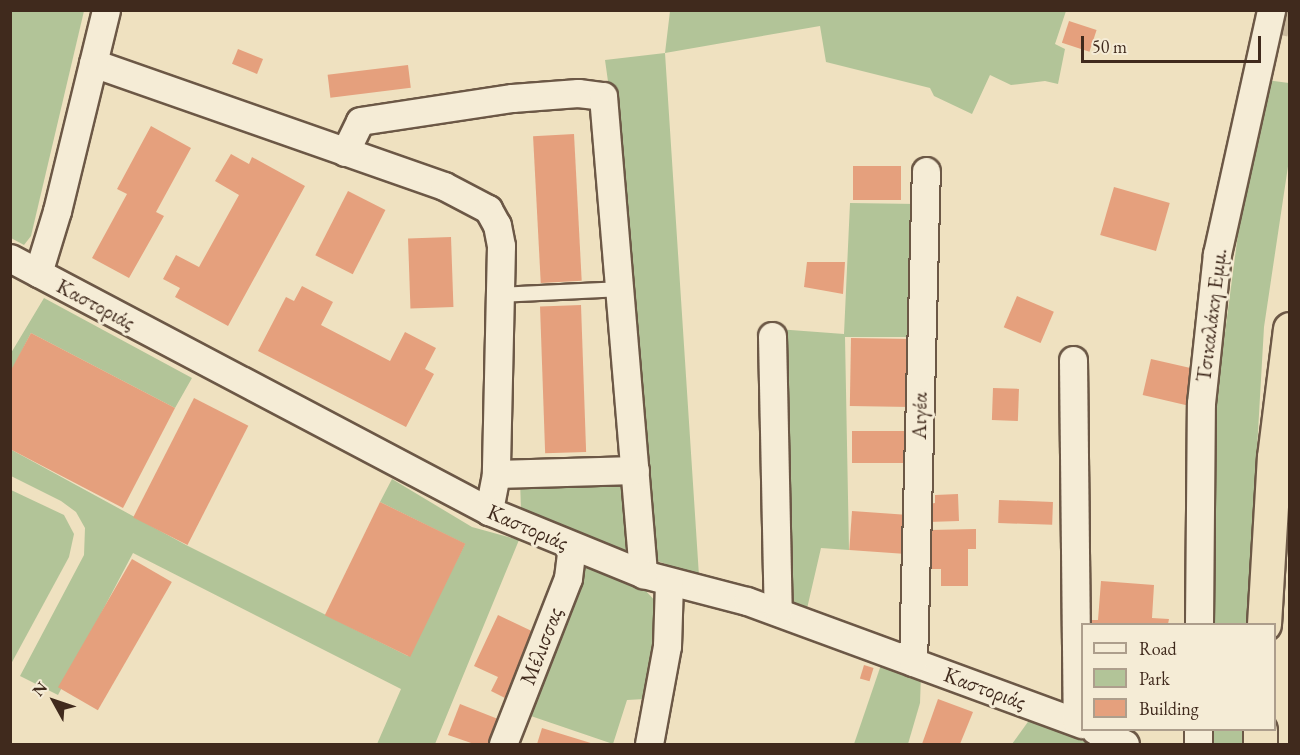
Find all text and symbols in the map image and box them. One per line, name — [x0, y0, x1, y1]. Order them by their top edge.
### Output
scale bar — [1084, 24, 1264, 62]
text: 50 m — [1092, 35, 1127, 58]
street label: Τσικαλάκη Εμμ. — [1190, 246, 1232, 384]
street label: Καστοριάς — [52, 272, 140, 336]
street label: Αιγέα — [905, 392, 933, 440]
street label: Καστοριάς — [484, 498, 572, 556]
street label: Μέλισσας — [514, 603, 568, 689]
legend — [1081, 623, 1276, 731]
text: Road — [1139, 637, 1177, 660]
street label: Καστοριάς — [940, 661, 1030, 715]
text: Park — [1139, 667, 1170, 690]
north arrow — [24, 671, 84, 731]
text: N — [28, 677, 52, 701]
text: Building — [1139, 697, 1199, 720]

